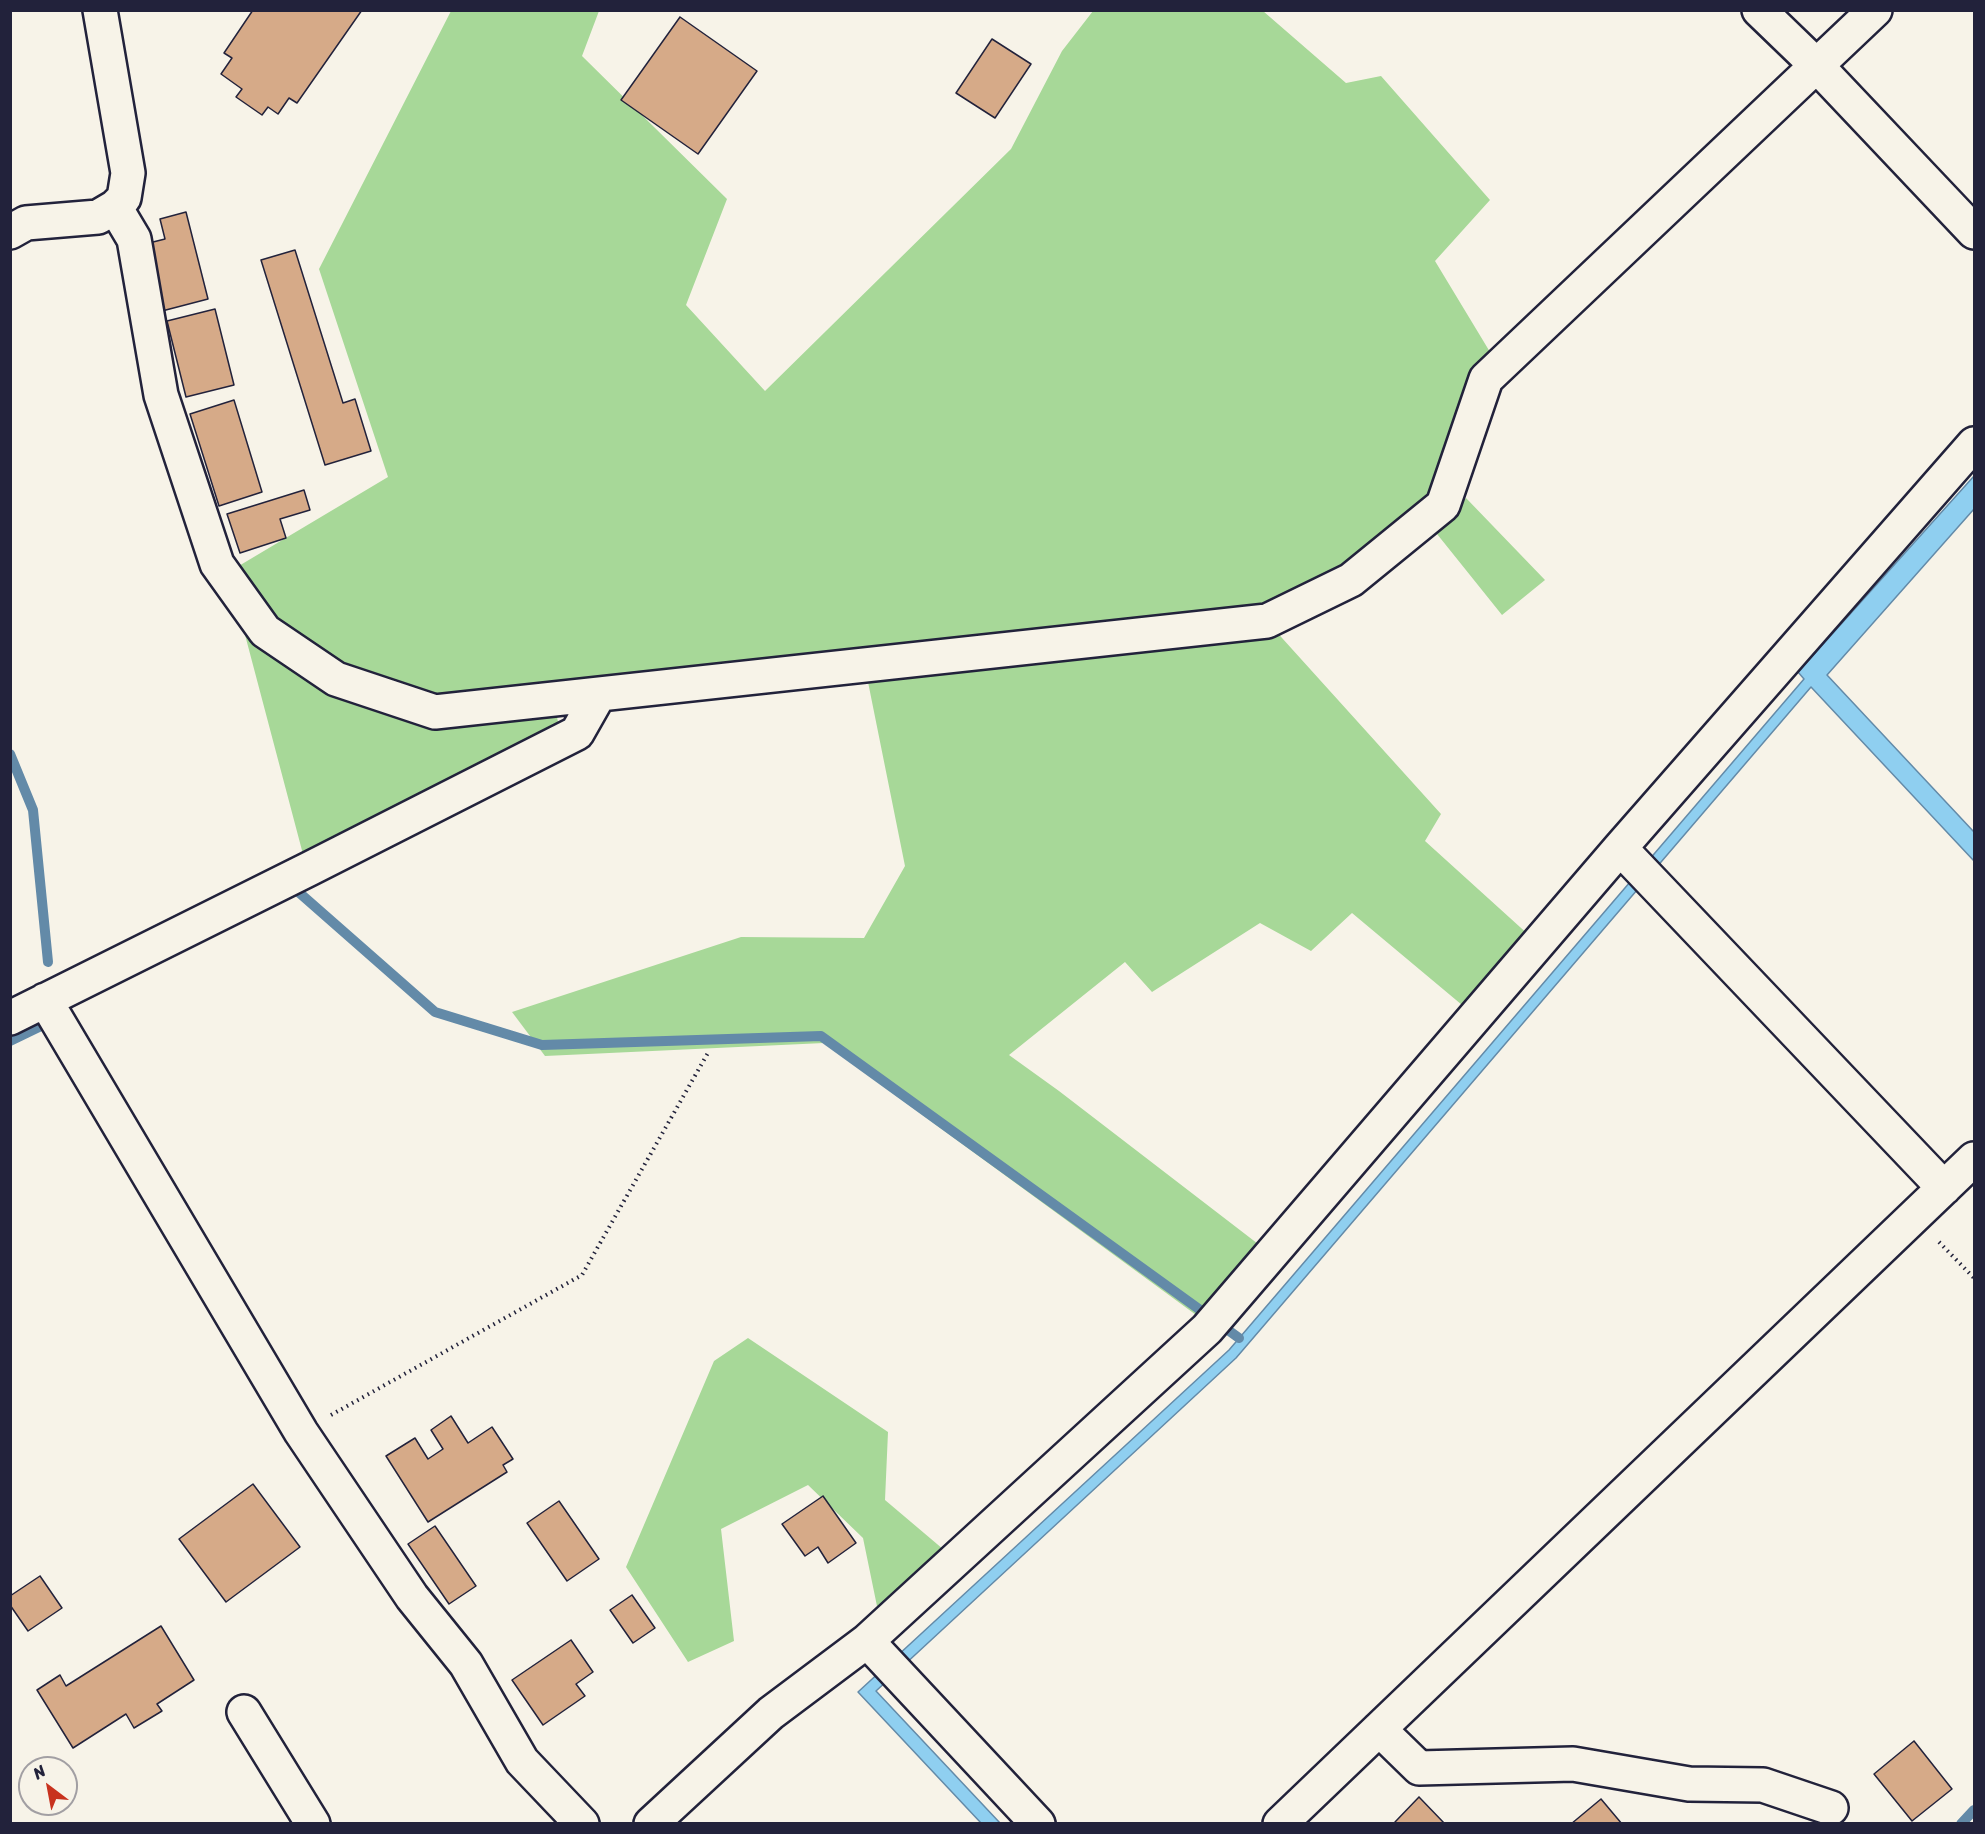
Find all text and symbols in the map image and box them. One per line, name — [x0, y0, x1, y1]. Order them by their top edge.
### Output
north arrow — [18, 1756, 78, 1816]
text: N — [27, 1757, 52, 1787]

